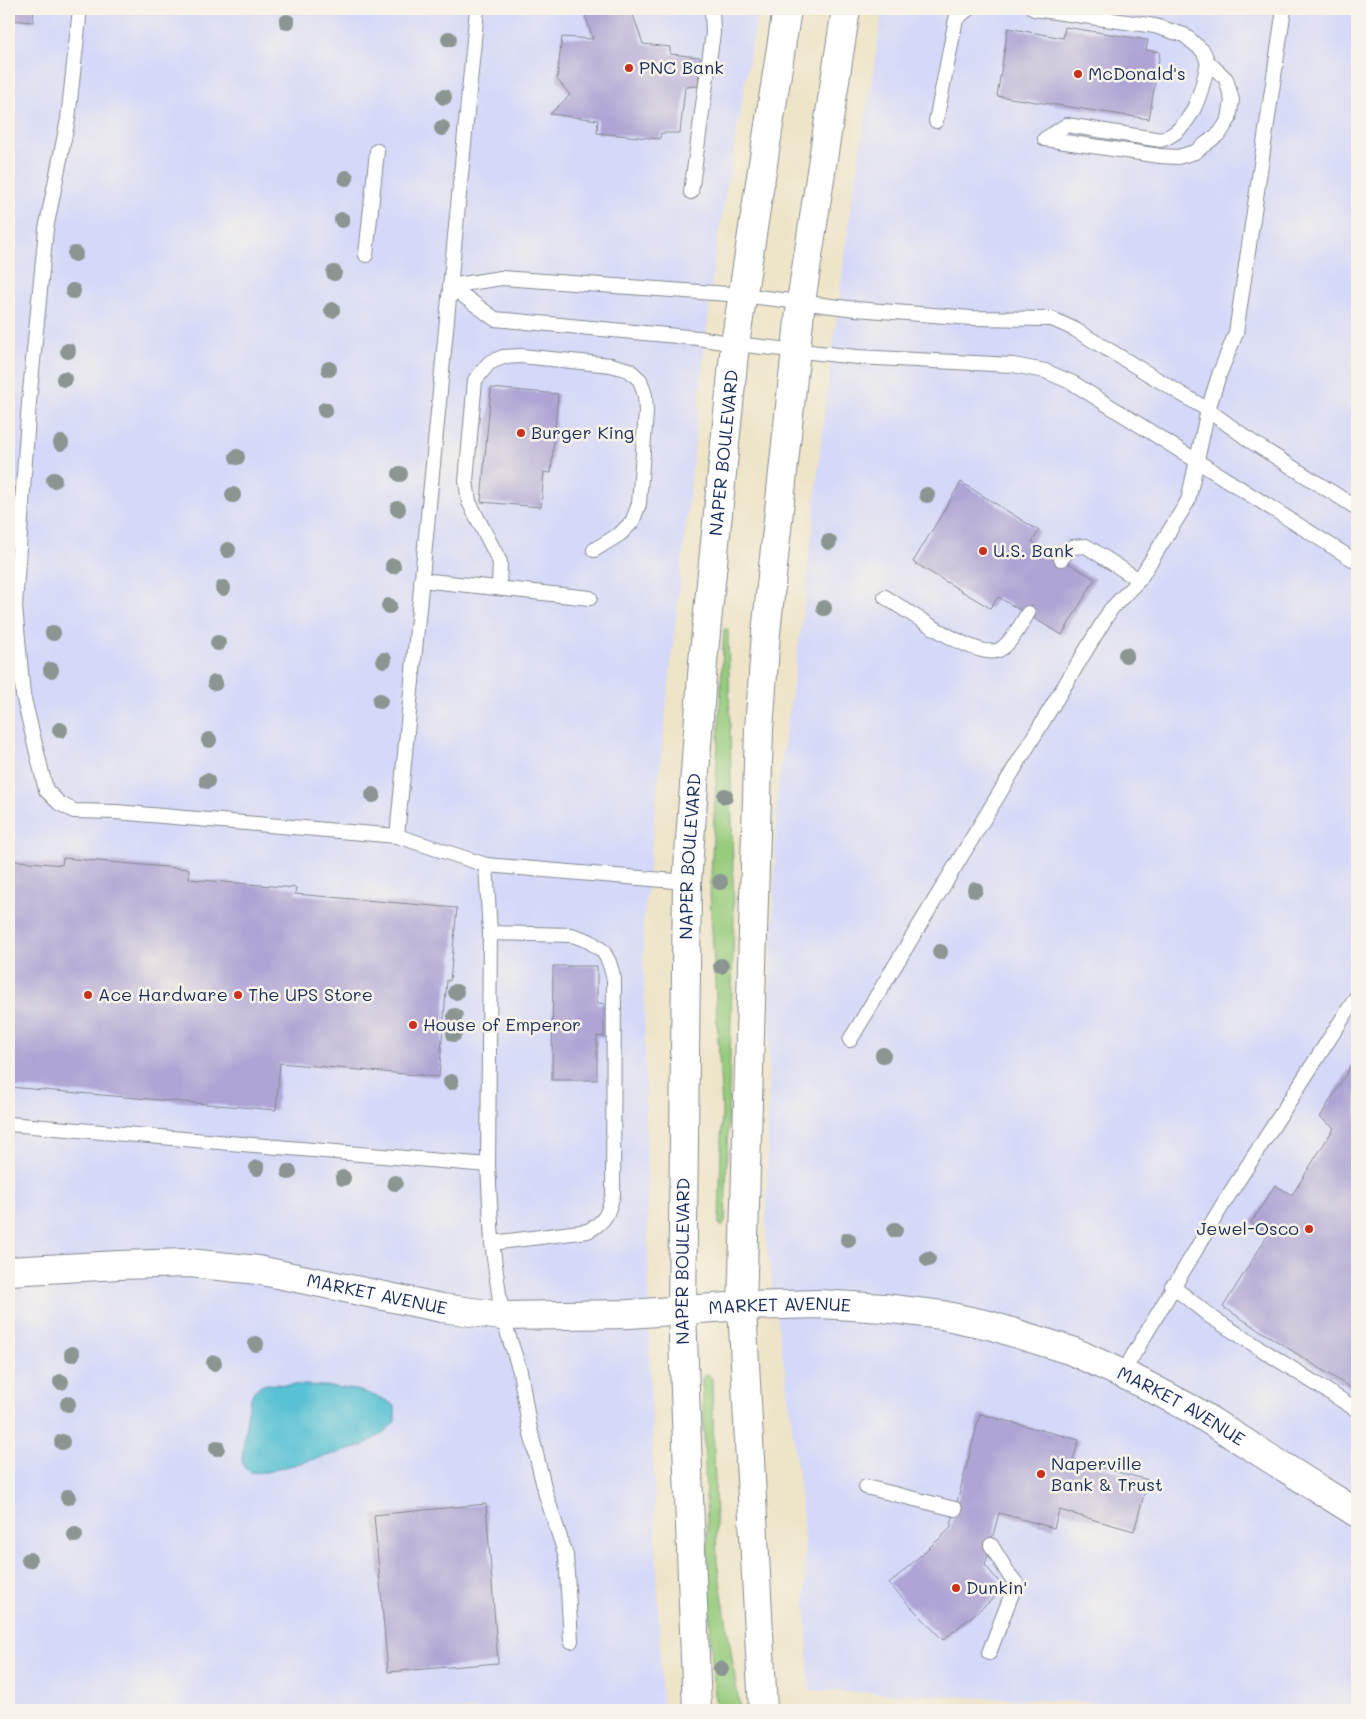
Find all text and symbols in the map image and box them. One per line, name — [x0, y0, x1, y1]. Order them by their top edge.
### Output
place label: PNC Bank — [639, 55, 724, 79]
place label: McDonald's — [1088, 61, 1186, 85]
marker: PNC Bank — [623, 62, 635, 74]
marker: McDonald's — [1072, 68, 1084, 80]
street label: NAPER BOULEVARD — [703, 369, 743, 537]
place label: Burger King — [531, 420, 634, 444]
marker: Burger King — [515, 427, 527, 439]
place label: U.S. Bank — [993, 538, 1073, 562]
marker: U.S. Bank — [977, 545, 989, 557]
street label: NAPER BOULEVARD — [673, 772, 706, 940]
place label: Ace Hardware — [98, 982, 228, 1006]
place label: The UPS Store — [248, 982, 373, 1006]
marker: Ace Hardware — [82, 989, 94, 1001]
marker: The UPS Store — [232, 989, 244, 1001]
place label: House of Emperor — [423, 1012, 581, 1036]
marker: House of Emperor — [407, 1019, 419, 1031]
street label: NAPER BOULEVARD — [669, 1178, 695, 1345]
place label: Jewel-Osco — [1196, 1216, 1299, 1240]
marker: Jewel-Osco — [1303, 1223, 1315, 1235]
street label: MARKET AVENUE — [305, 1267, 449, 1320]
street label: MARKET AVENUE — [708, 1291, 852, 1319]
street label: MARKET AVENUE — [1114, 1360, 1250, 1451]
place label: Naperville Bank & Trust — [1051, 1451, 1163, 1496]
marker: Naperville Bank & Trust — [1035, 1468, 1047, 1480]
place label: Dunkin' — [966, 1575, 1027, 1599]
marker: Dunkin' — [950, 1582, 962, 1594]

